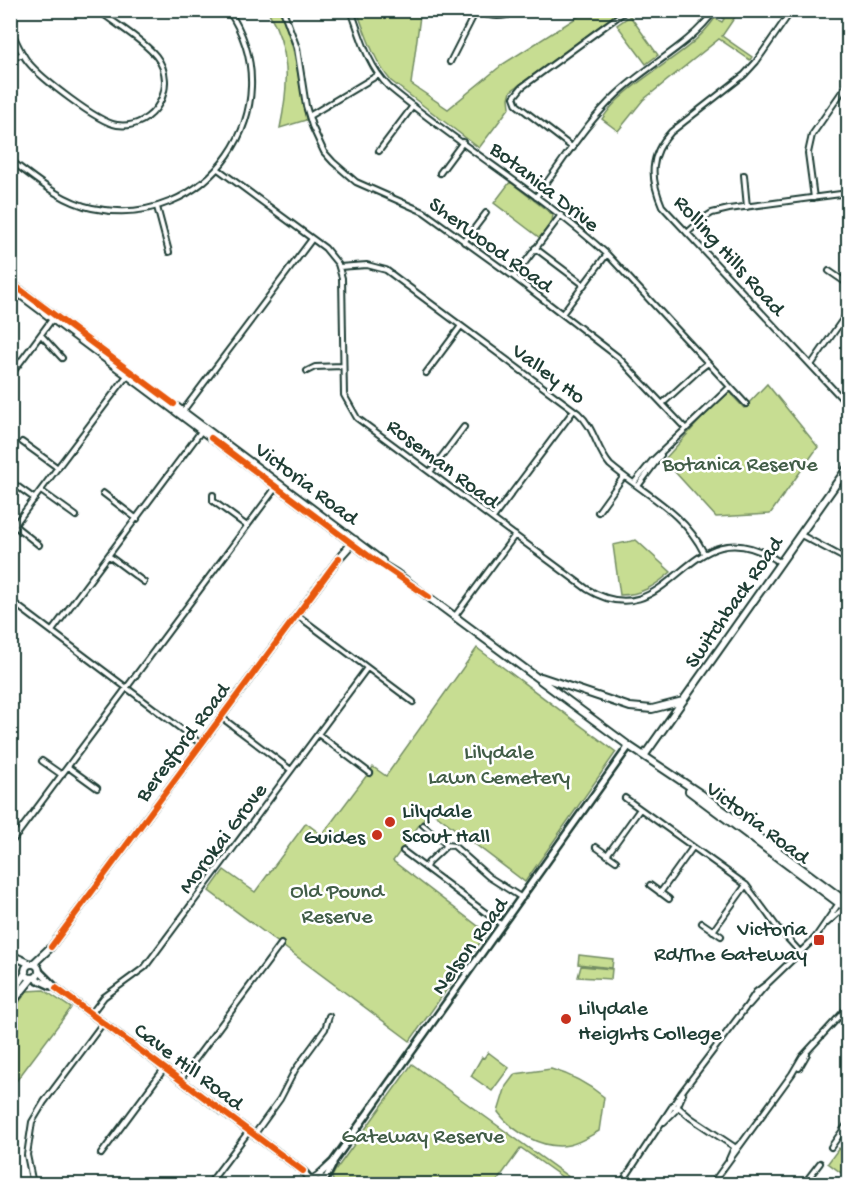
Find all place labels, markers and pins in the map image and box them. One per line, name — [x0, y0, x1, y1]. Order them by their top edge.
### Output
place label: Lilydale Scout Hall — [402, 800, 490, 851]
marker: Lilydale Scout Hall — [383, 815, 397, 829]
place label: Guides — [304, 826, 366, 852]
marker: Guides — [370, 828, 384, 842]
place label: Victoria Rd/The Gateway — [654, 918, 808, 969]
marker: Victoria Rd/The Gateway — [812, 933, 826, 947]
place label: Lilydale Heights College — [578, 997, 722, 1048]
marker: Lilydale Heights College — [559, 1012, 573, 1026]

